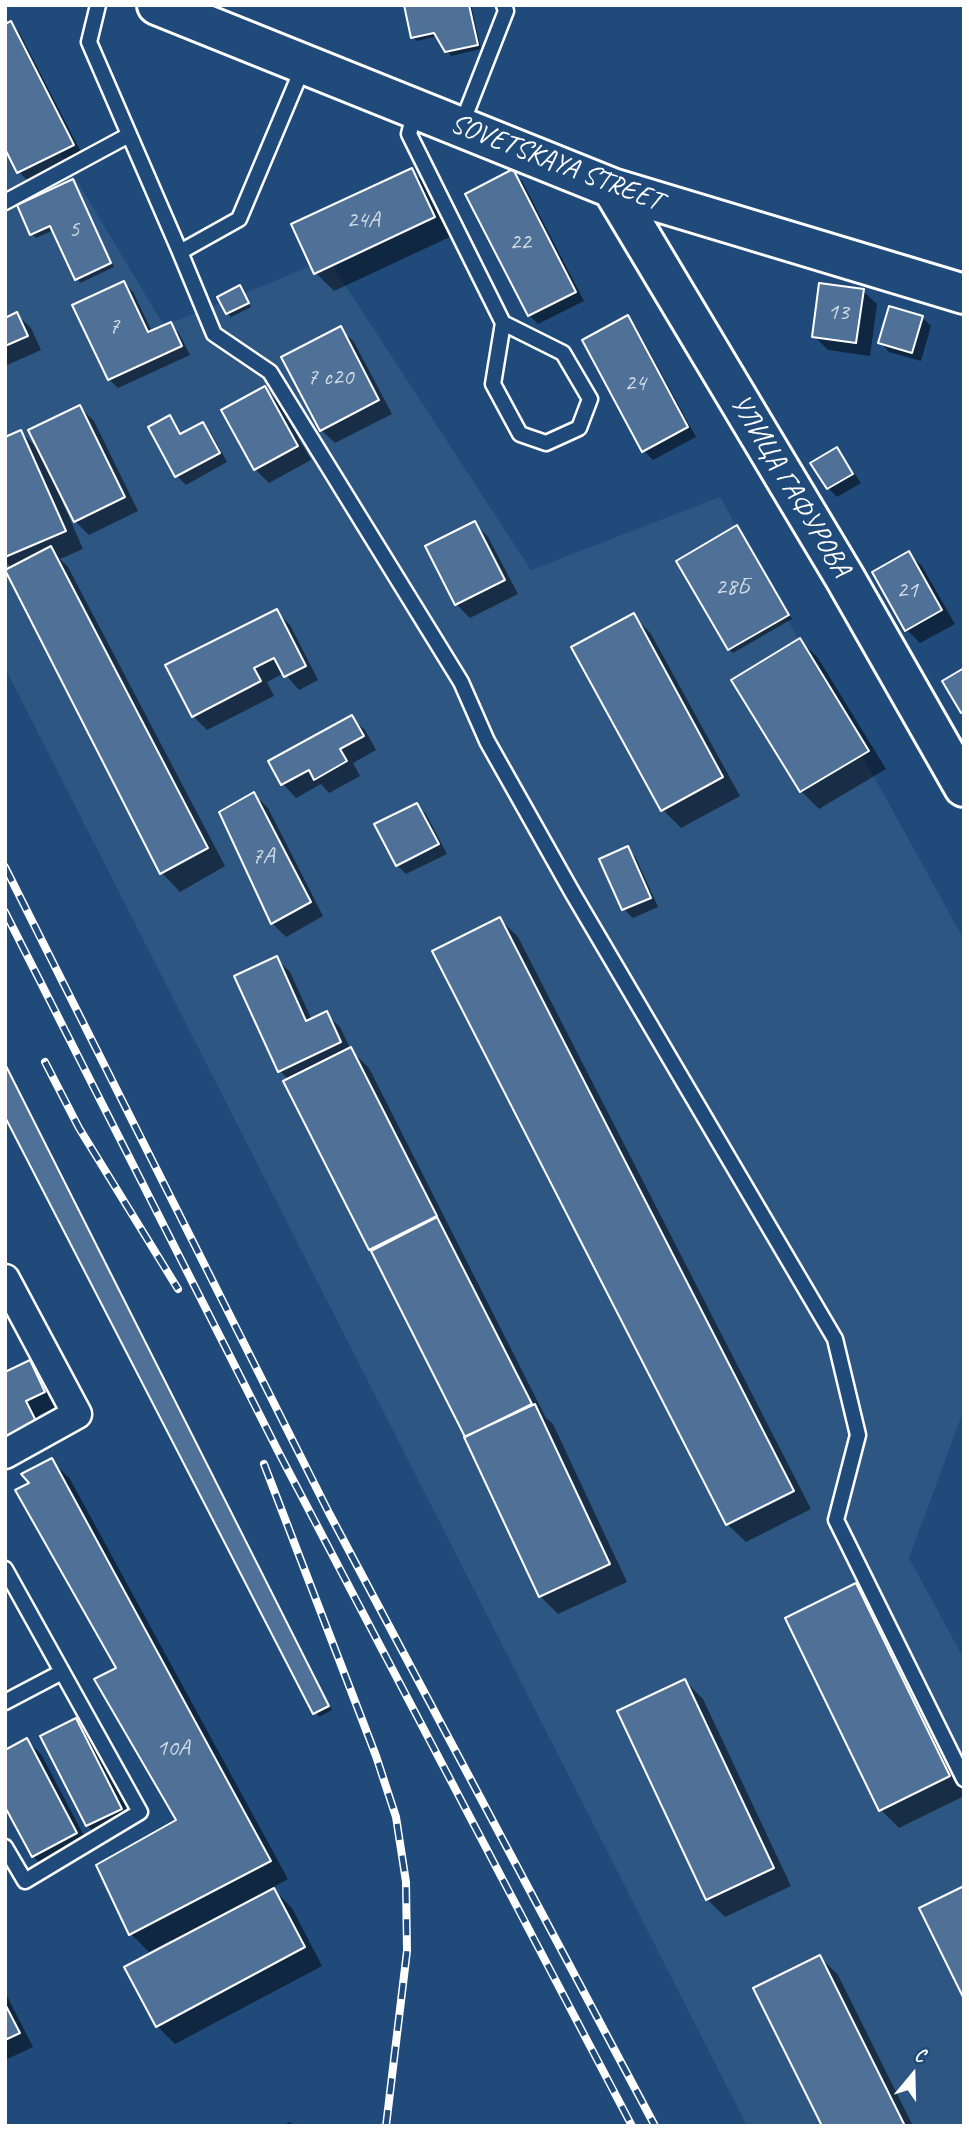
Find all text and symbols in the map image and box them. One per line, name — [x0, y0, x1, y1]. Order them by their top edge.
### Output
street label: SOVETSKAYA STREET — [445, 107, 667, 219]
house number: 24А — [346, 207, 380, 235]
house number: 5 — [69, 216, 79, 244]
house number: 22 — [509, 229, 531, 257]
house number: 13 — [827, 299, 849, 327]
house number: 7 — [109, 313, 119, 341]
house number: 7 с20 — [307, 364, 353, 392]
house number: 24 — [624, 370, 646, 398]
street label: УЛИЦА ГАФУРОВА — [722, 389, 858, 583]
house number: 28Б — [715, 574, 749, 602]
house number: 21 — [896, 577, 918, 605]
house number: 7А — [252, 843, 274, 871]
house number: 10А — [156, 1735, 190, 1763]
north arrow — [878, 2040, 948, 2110]
text: С — [912, 2042, 928, 2068]

